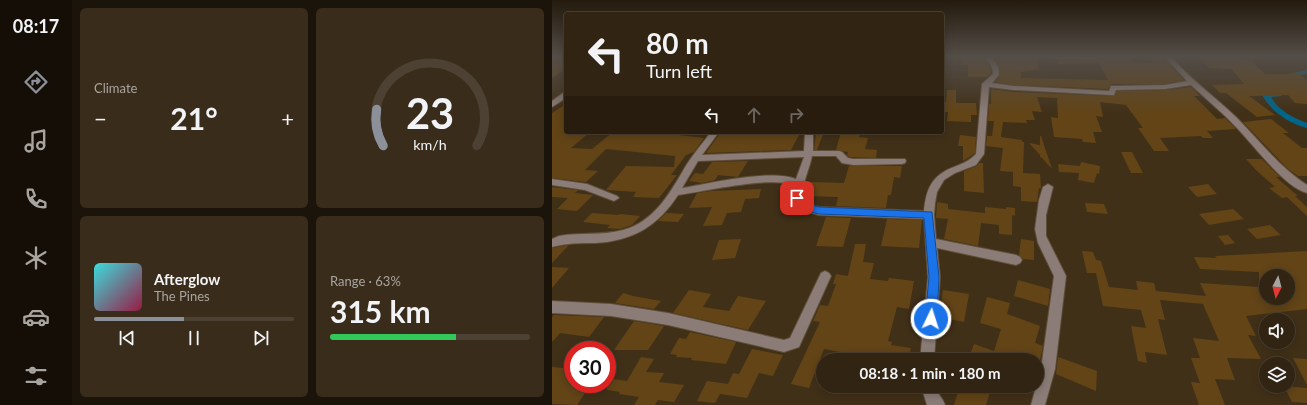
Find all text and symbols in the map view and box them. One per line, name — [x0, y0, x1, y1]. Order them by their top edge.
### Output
text: 08:17 — [13, 15, 59, 37]
text: 80 m — [646, 26, 709, 60]
icon: left — [580, 28, 632, 80]
text: Turn left — [646, 60, 712, 82]
icon: directions — [22, 68, 50, 96]
text: Climate — [94, 80, 137, 96]
text: 23 — [406, 88, 454, 138]
text: 21° — [170, 100, 218, 136]
icon: left — [701, 104, 723, 126]
icon: ahead — [743, 104, 765, 126]
icon: right — [785, 104, 807, 126]
text: − — [94, 105, 107, 132]
text: + — [281, 105, 294, 132]
icon: music — [22, 127, 50, 155]
text: km/h — [413, 135, 447, 152]
pin — [780, 181, 814, 215]
icon: phone — [22, 185, 50, 213]
icon: arrive — [786, 187, 808, 209]
icon: climate — [22, 244, 50, 272]
north arrow — [1259, 269, 1295, 305]
map controls — [1259, 269, 1295, 393]
text: Afterglow — [154, 270, 220, 288]
text: Range · 63% — [330, 273, 401, 289]
text: The Pines — [154, 288, 210, 304]
text: 315 km — [330, 293, 431, 329]
position arrow — [910, 298, 952, 340]
icon: car — [22, 303, 50, 331]
button: sound — [1259, 313, 1295, 349]
icon: previous — [116, 327, 138, 349]
icon: pause — [183, 327, 205, 349]
icon: next — [250, 327, 272, 349]
speed limit sign: 30 — [564, 341, 616, 393]
button: layers — [1259, 357, 1295, 393]
icon: filters — [22, 362, 50, 390]
text: 08:18 · 1 min · 180 m — [860, 364, 1000, 382]

